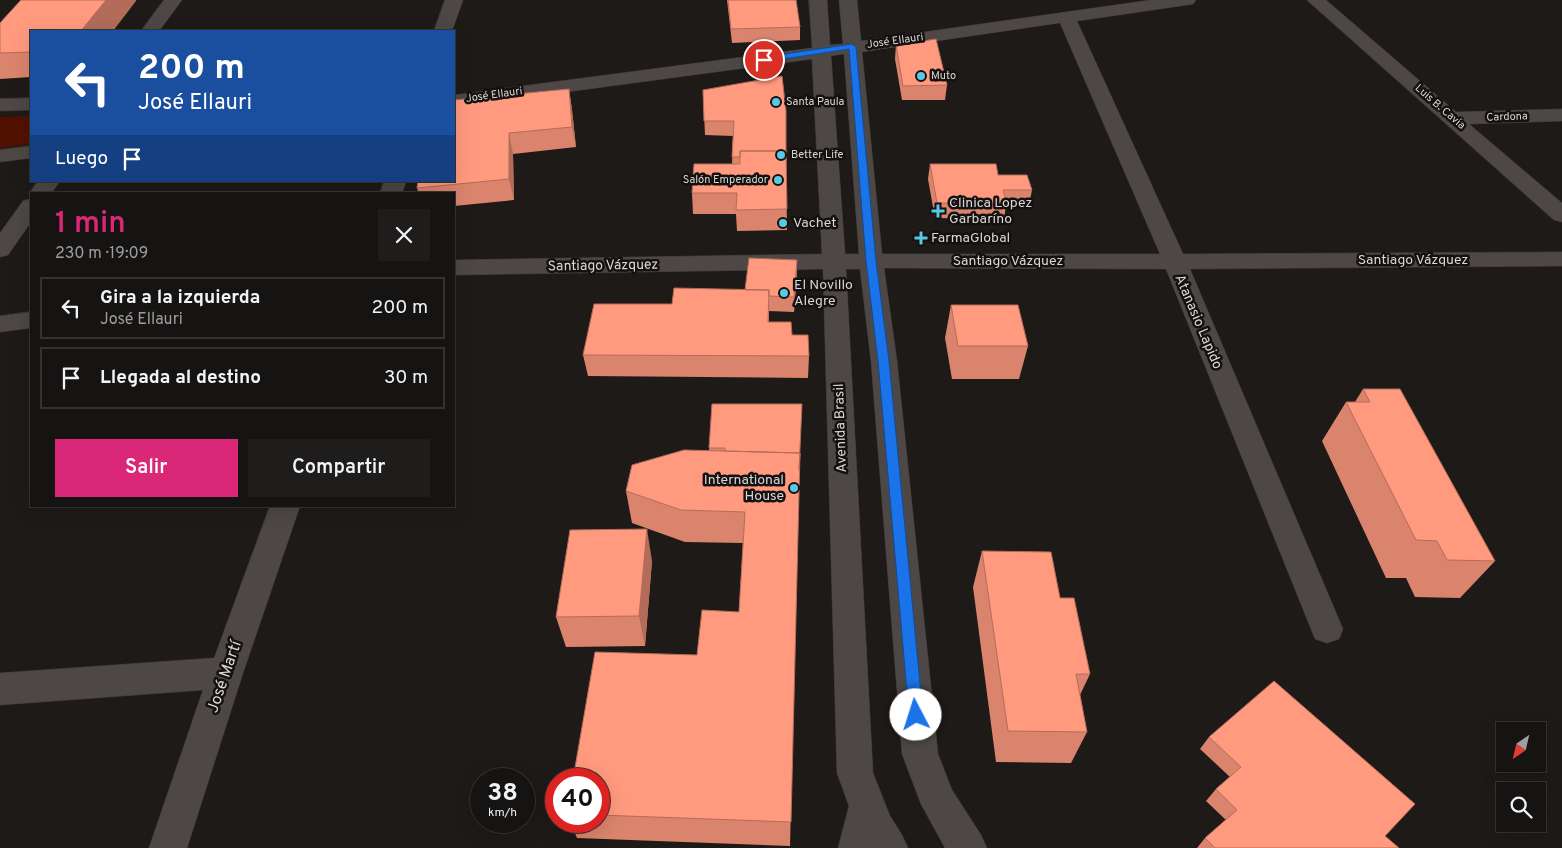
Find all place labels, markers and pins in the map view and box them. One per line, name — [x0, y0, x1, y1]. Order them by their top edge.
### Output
pin — [743, 39, 785, 81]
place label: Muto — [931, 69, 956, 83]
marker: Muto — [915, 70, 927, 82]
place label: Santa Paula — [786, 95, 845, 109]
marker: Santa Paula — [770, 96, 782, 108]
place label: Better Life — [791, 148, 843, 162]
marker: Better Life — [775, 149, 787, 161]
place label: Salón Emperador — [683, 173, 769, 187]
marker: Salón Emperador — [772, 174, 784, 186]
place label: Clinica Lopez Garbaríno — [949, 195, 1032, 228]
marker: Clinica Lopez Garbaríno — [931, 204, 945, 218]
place label: Vachet — [793, 215, 837, 232]
marker: Vachet — [777, 217, 789, 229]
place label: FarmaGlobal — [931, 230, 1010, 247]
marker: FarmaGlobal — [915, 232, 927, 244]
place label: El Novillo Alegre — [794, 277, 853, 310]
marker: El Novillo Alegre — [778, 287, 790, 299]
place label: International House — [704, 472, 784, 505]
marker: International House — [788, 482, 800, 494]

